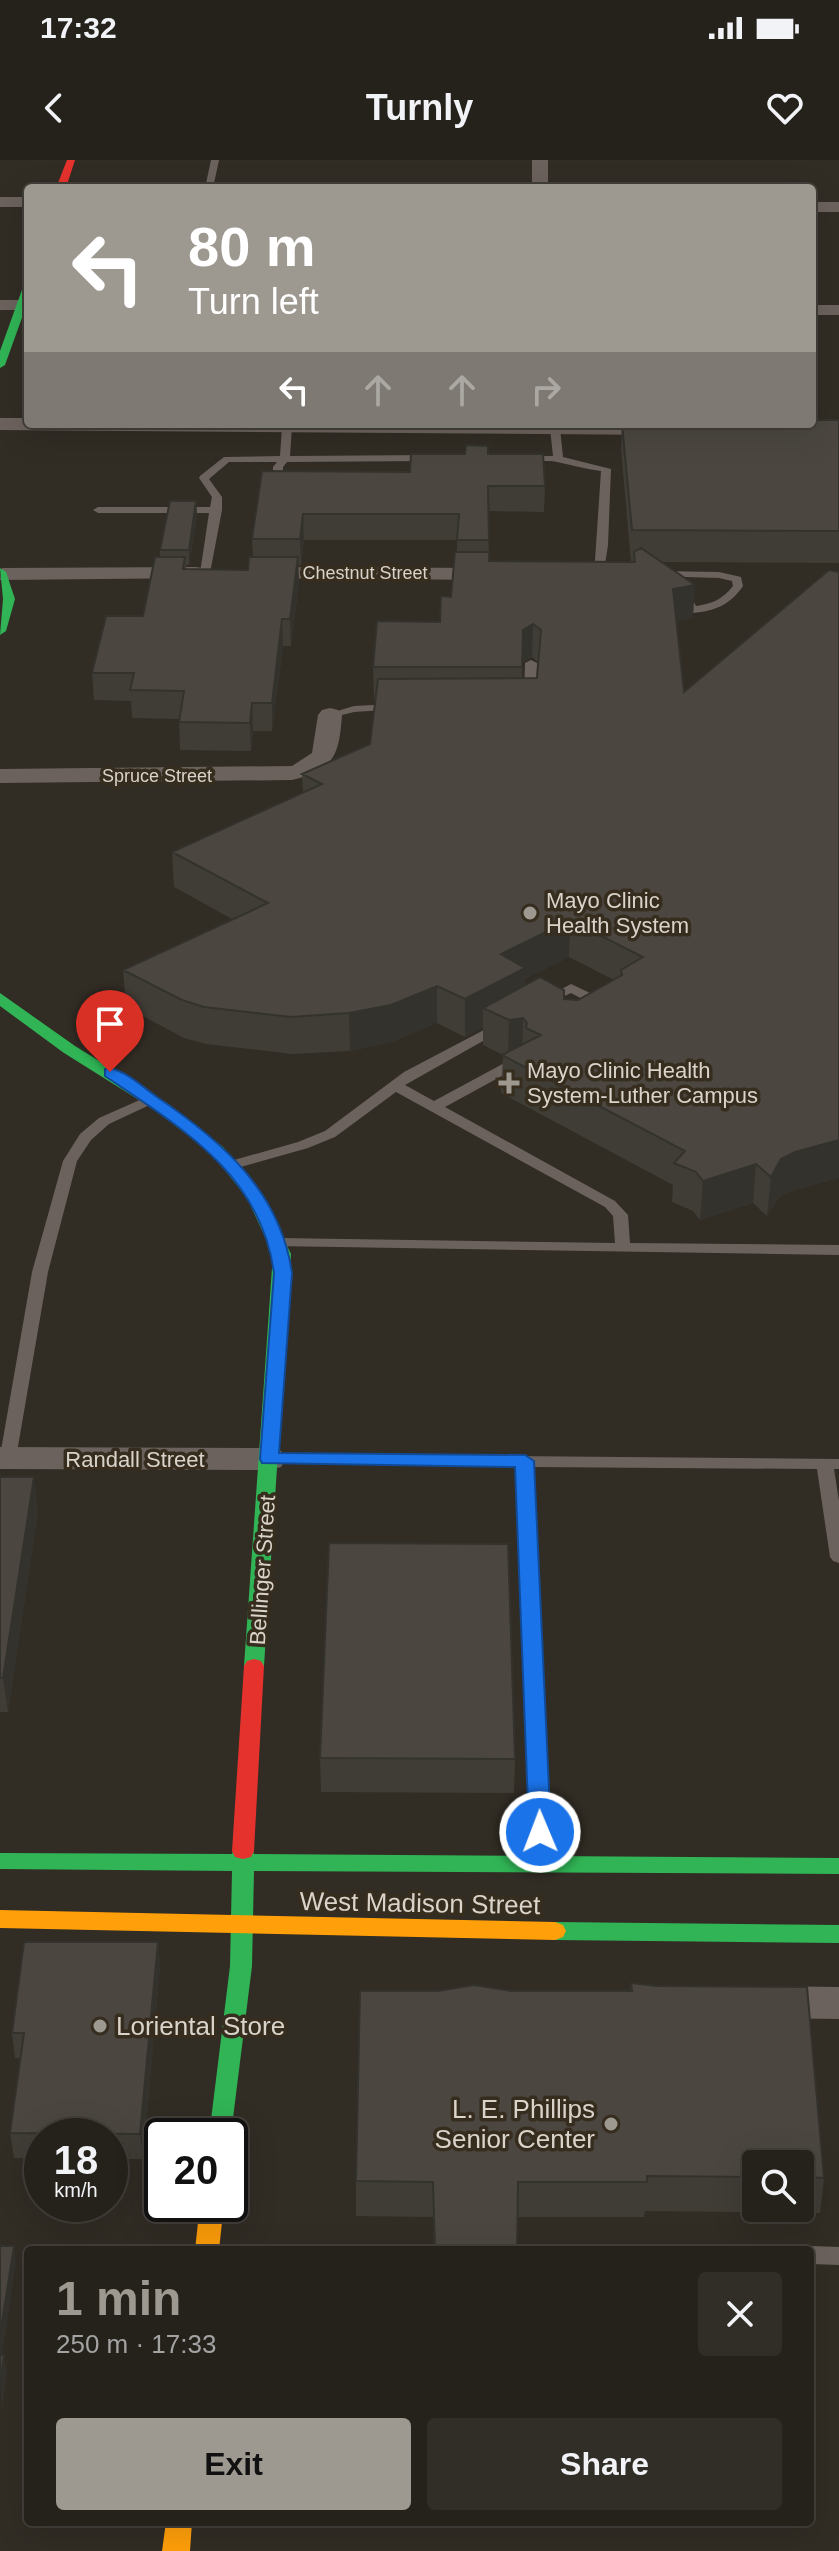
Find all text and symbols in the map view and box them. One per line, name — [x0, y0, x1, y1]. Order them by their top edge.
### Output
text: 17:32 — [40, 11, 117, 44]
icon: back — [32, 86, 76, 130]
icon: heart — [763, 86, 807, 130]
text: Turnly — [366, 87, 473, 128]
text: 80 m — [188, 215, 316, 278]
icon: left — [56, 216, 160, 320]
text: Turn left — [188, 281, 319, 322]
icon: left — [272, 368, 316, 412]
icon: ahead — [356, 368, 400, 412]
icon: ahead — [440, 368, 484, 412]
icon: right — [524, 368, 568, 412]
street label: Chestnut Street — [302, 563, 428, 583]
street label: Spruce Street — [102, 766, 212, 786]
place label: Mayo Clinic Health System — [546, 888, 689, 938]
marker: Mayo Clinic Health System — [521, 904, 539, 922]
pin — [76, 990, 144, 1072]
icon: arrive — [88, 1002, 132, 1046]
place label: Mayo Clinic Health System-Luther Campus — [527, 1058, 758, 1108]
marker: Mayo Clinic Health System-Luther Campus — [498, 1072, 520, 1094]
street label: Randall Street — [65, 1447, 205, 1472]
street label: Bellinger Street — [245, 1494, 280, 1646]
position arrow — [498, 1790, 582, 1874]
street label: West Madison Street — [299, 1886, 541, 1920]
place label: Loriental Store — [116, 2011, 285, 2041]
marker: Loriental Store — [91, 2017, 109, 2035]
place label: L. E. Phillips Senior Center — [435, 2094, 595, 2154]
marker: L. E. Phillips Senior Center — [602, 2115, 620, 2133]
speed limit sign: 20 — [144, 2118, 248, 2222]
text: 18 — [54, 2138, 98, 2182]
map controls — [742, 2150, 814, 2222]
button: search — [742, 2150, 814, 2222]
text: km/h — [54, 2179, 98, 2201]
text: 1 min — [56, 2272, 181, 2325]
button: close — [698, 2272, 782, 2356]
text: 250 m · 17:33 — [56, 2329, 216, 2359]
button: Exit — [56, 2418, 411, 2510]
button: Share — [427, 2418, 782, 2510]

